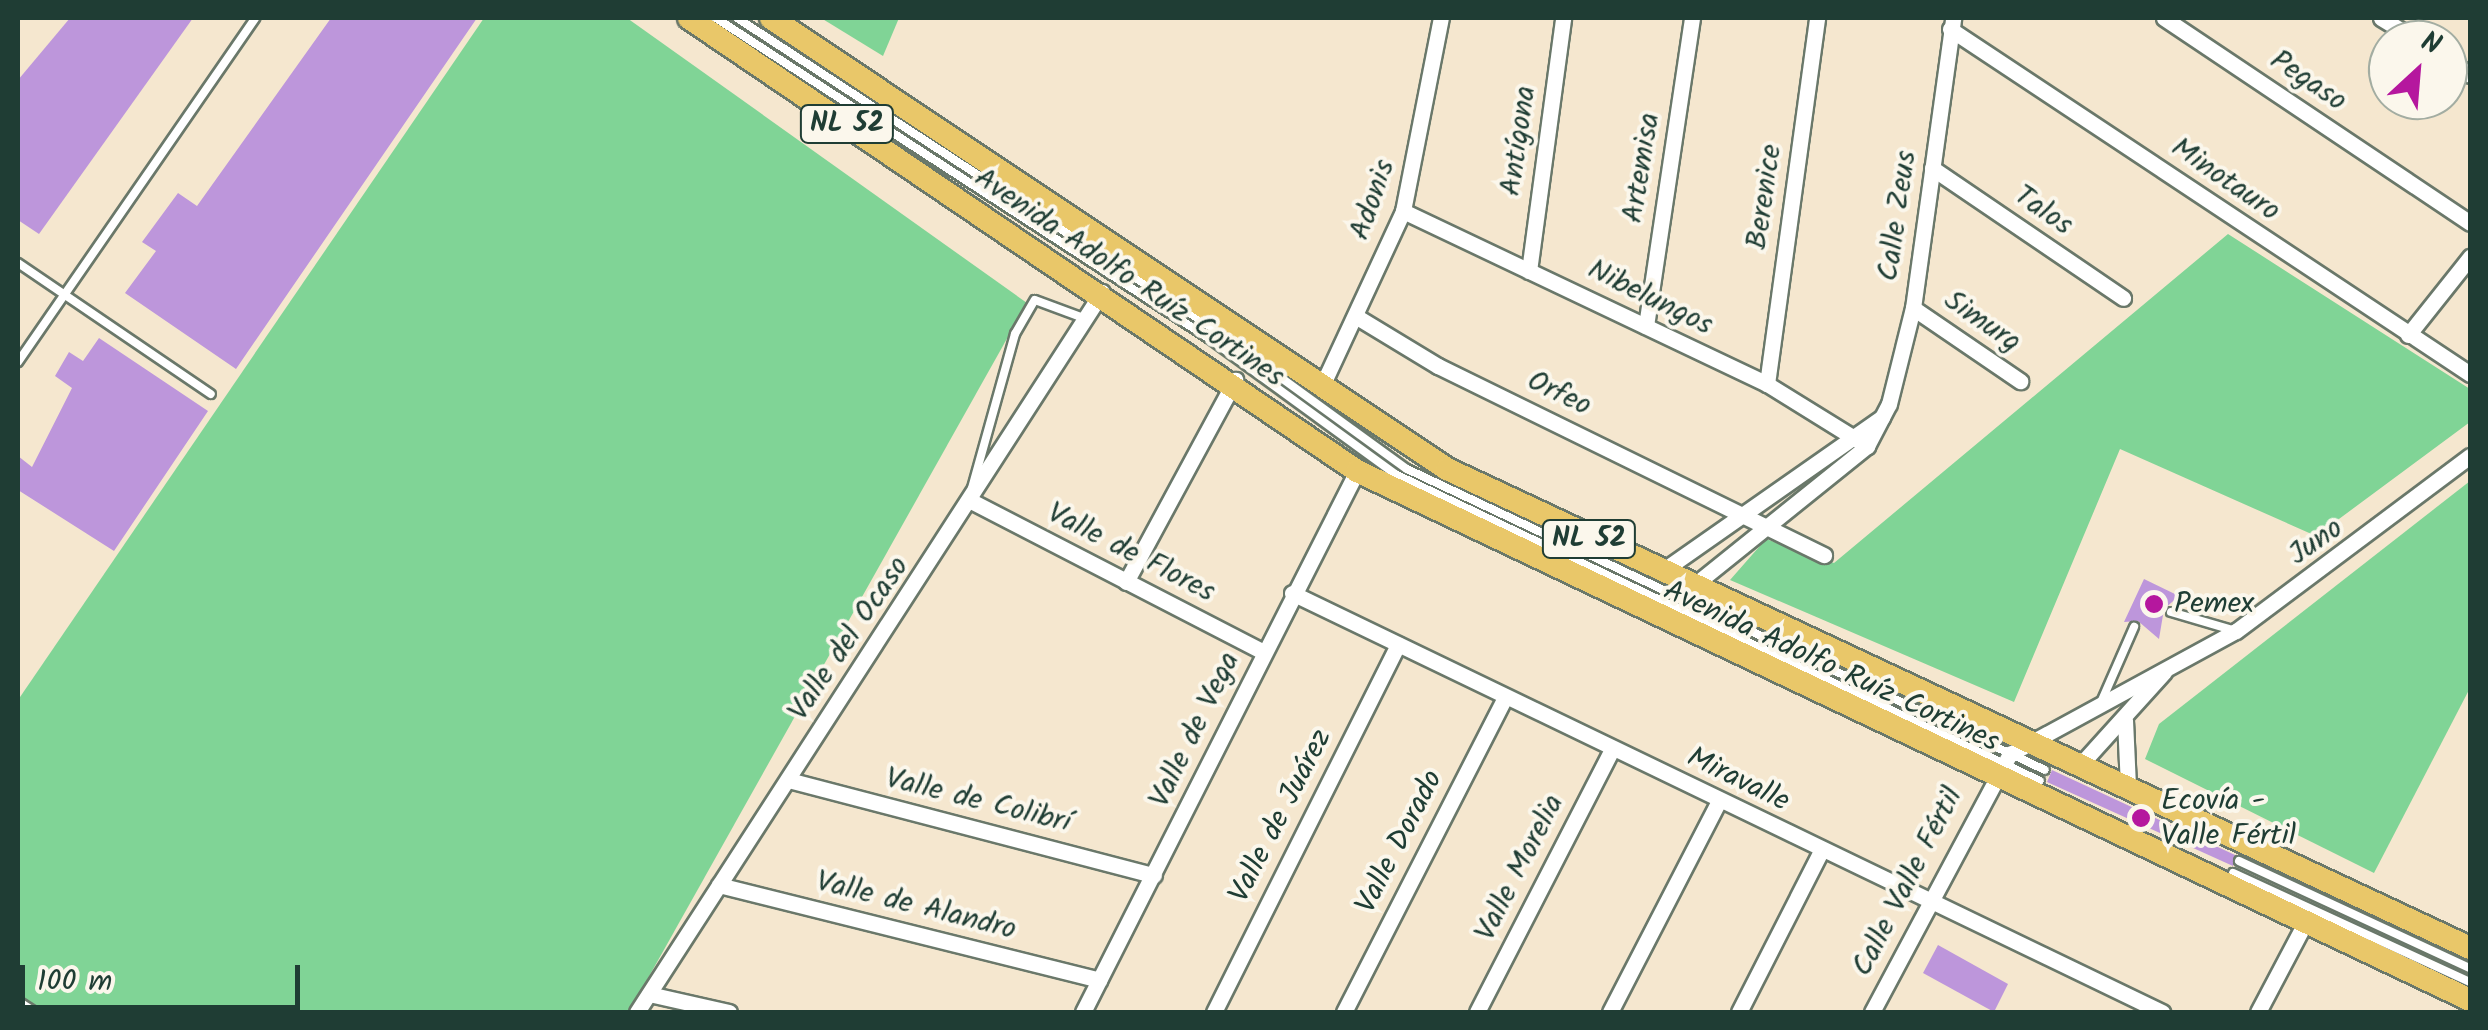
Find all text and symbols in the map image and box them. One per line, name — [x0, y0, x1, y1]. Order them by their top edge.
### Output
north arrow — [2368, 20, 2468, 120]
text: N — [2413, 20, 2448, 68]
street label: Pegaso — [2263, 42, 2353, 120]
street label: Antígona — [1493, 84, 1545, 198]
road number: NL 52 — [800, 101, 894, 147]
street label: Artemisa — [1616, 110, 1668, 226]
street label: Minotauro — [2164, 130, 2286, 230]
street label: Berenice — [1740, 142, 1790, 252]
street label: Calle Zeus — [1871, 148, 1925, 284]
street label: Adonis — [1343, 155, 1403, 245]
street label: Avenida Adolfo Ruíz Cortines — [967, 161, 1291, 395]
street label: Talos — [2006, 178, 2080, 244]
street label: Nibelungos — [1581, 252, 1719, 344]
street label: Simurg — [1936, 283, 2028, 361]
street label: Orfeo — [1521, 364, 1597, 424]
street label: Valle de Flores — [1041, 495, 1221, 611]
street label: Juno — [2282, 511, 2350, 573]
road number: NL 52 — [1542, 516, 1636, 562]
street label: Valle del Ocaso — [781, 550, 917, 728]
street label: Avenida Adolfo Ruíz Cortines — [1657, 573, 2005, 761]
place label: Pemex — [2174, 586, 2254, 622]
marker: Pemex — [2143, 593, 2165, 615]
street label: Valle de Vega — [1142, 646, 1248, 814]
street label: Valle de Juárez — [1222, 723, 1340, 909]
street label: Miravalle — [1681, 740, 1795, 820]
street label: Valle de Colibrí — [882, 761, 1074, 841]
street label: Valle Dorado — [1349, 764, 1451, 920]
street label: Calle Valle Fértil — [1845, 781, 1971, 983]
place label: Ecovía - Valle Fértil — [2161, 783, 2296, 854]
street label: Valle Morelia — [1468, 789, 1572, 947]
marker: Ecovía - Valle Fértil — [2130, 807, 2152, 829]
street label: Valle de Alandro — [812, 864, 1020, 948]
scale bar — [25, 945, 305, 1007]
text: 100 m — [37, 958, 112, 1006]

